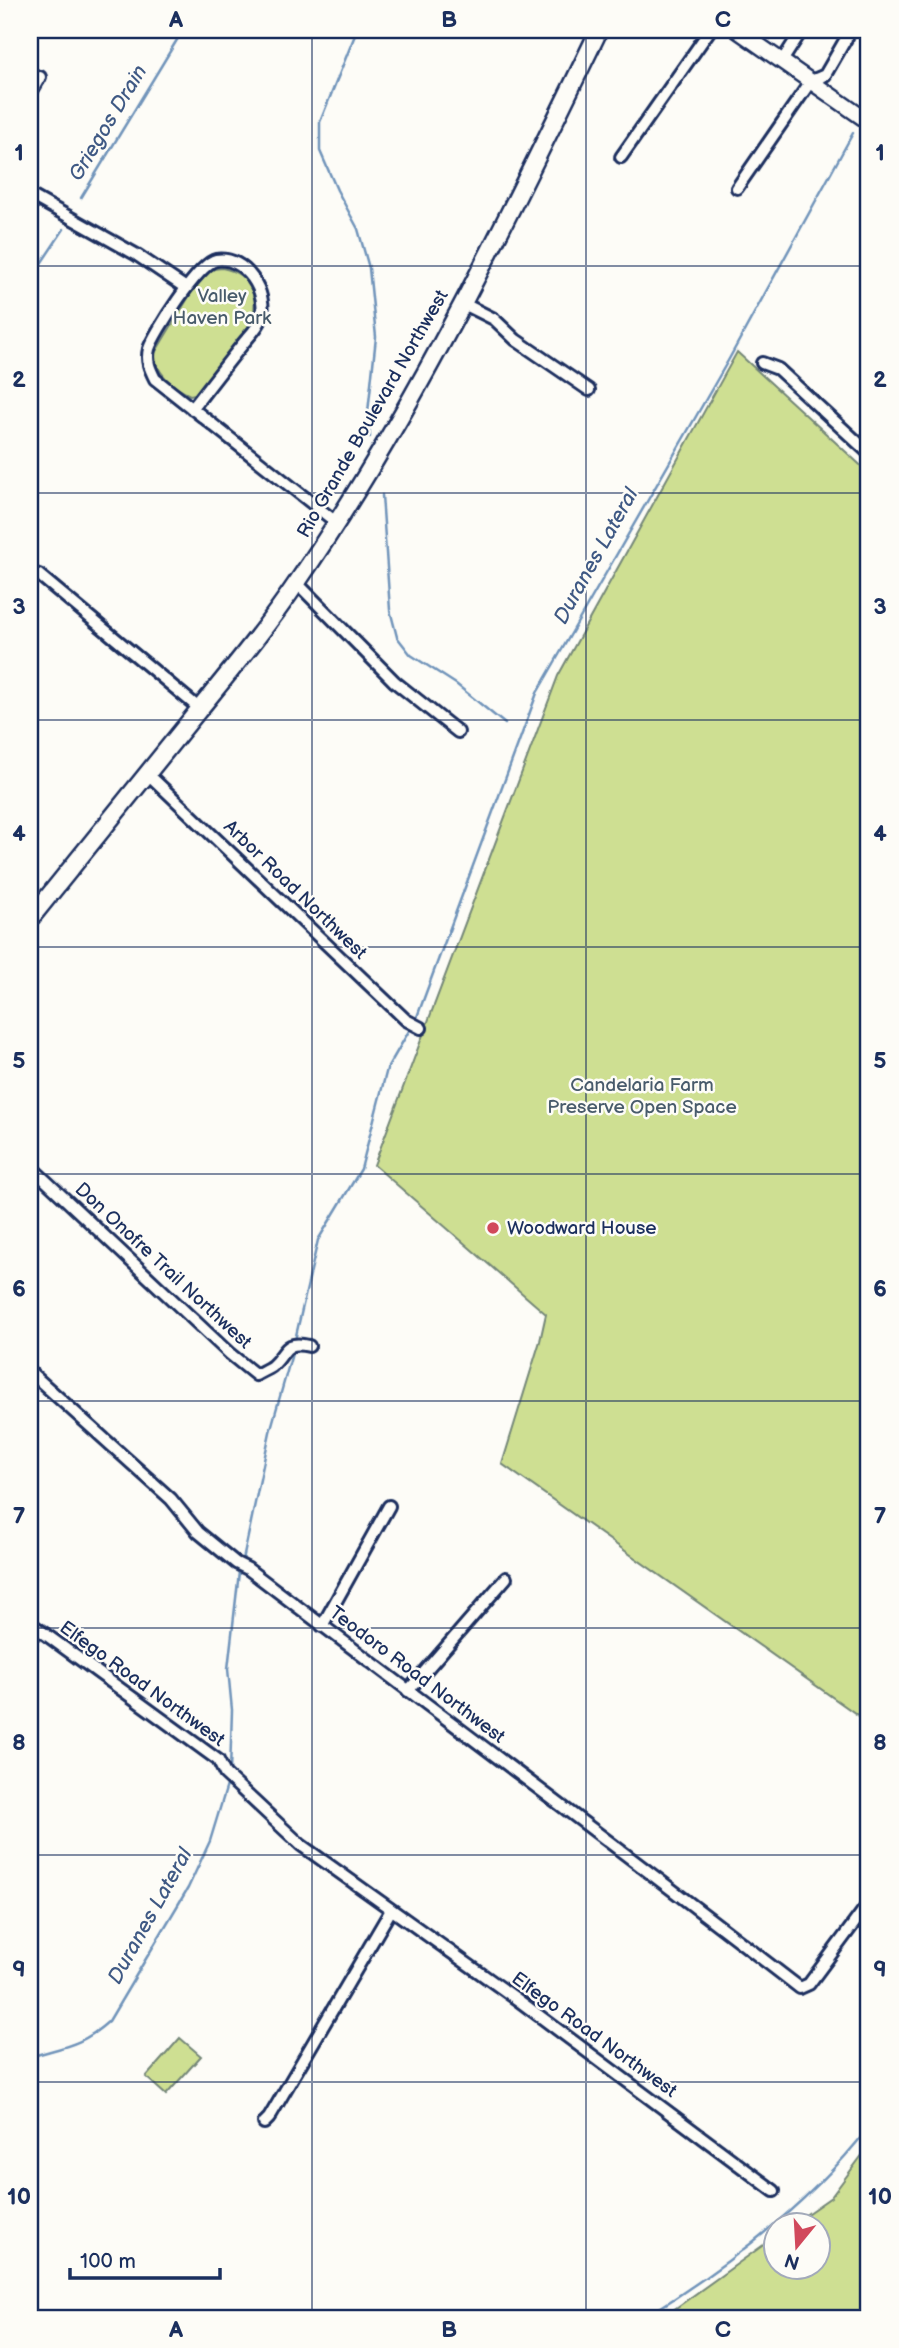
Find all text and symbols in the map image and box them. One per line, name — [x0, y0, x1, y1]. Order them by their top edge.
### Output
text: A — [168, 6, 184, 34]
text: B — [441, 6, 457, 34]
text: C — [715, 6, 731, 34]
water label: Griegos Drain — [63, 60, 153, 186]
text: 1 — [14, 139, 24, 167]
text: 1 — [875, 139, 885, 167]
park label: Valley Haven Park — [173, 285, 272, 330]
street label: Rio Grande Boulevard Northwest — [292, 286, 454, 542]
text: 2 — [12, 366, 26, 394]
text: 2 — [873, 366, 887, 394]
water label: Duranes Lateral — [548, 483, 644, 628]
text: 3 — [12, 593, 26, 621]
text: 3 — [873, 593, 887, 621]
street label: Arbor Road Northwest — [218, 816, 372, 965]
text: 4 — [12, 820, 26, 848]
text: 4 — [873, 820, 887, 848]
text: 5 — [12, 1047, 26, 1075]
text: 5 — [873, 1047, 887, 1075]
park label: Candelaria Farm Preserve Open Space — [547, 1074, 737, 1119]
street label: Don Onofre Trail Northwest — [70, 1178, 256, 1354]
place label: Woodward House — [507, 1217, 657, 1240]
marker: Woodward House — [485, 1220, 501, 1236]
text: 6 — [12, 1275, 26, 1303]
text: 6 — [873, 1275, 887, 1303]
text: 7 — [13, 1502, 26, 1530]
text: 7 — [874, 1502, 887, 1530]
street label: Teodoro Road Northwest — [325, 1601, 510, 1749]
street label: Elfego Road Northwest — [55, 1616, 229, 1752]
text: 8 — [12, 1729, 26, 1757]
text: 8 — [873, 1729, 887, 1757]
water label: Duranes Lateral — [102, 1843, 198, 1988]
text: 9 — [12, 1956, 26, 1984]
text: 9 — [873, 1956, 887, 1984]
street label: Elfego Road Northwest — [507, 1967, 681, 2103]
text: 10 — [7, 2183, 31, 2211]
text: 10 — [868, 2183, 892, 2211]
north arrow — [762, 2212, 832, 2282]
scale bar — [70, 2236, 220, 2280]
text: N — [782, 2248, 803, 2274]
text: 100 m — [80, 2249, 136, 2274]
text: A — [168, 2316, 184, 2344]
text: B — [441, 2316, 457, 2344]
text: C — [715, 2316, 731, 2344]

